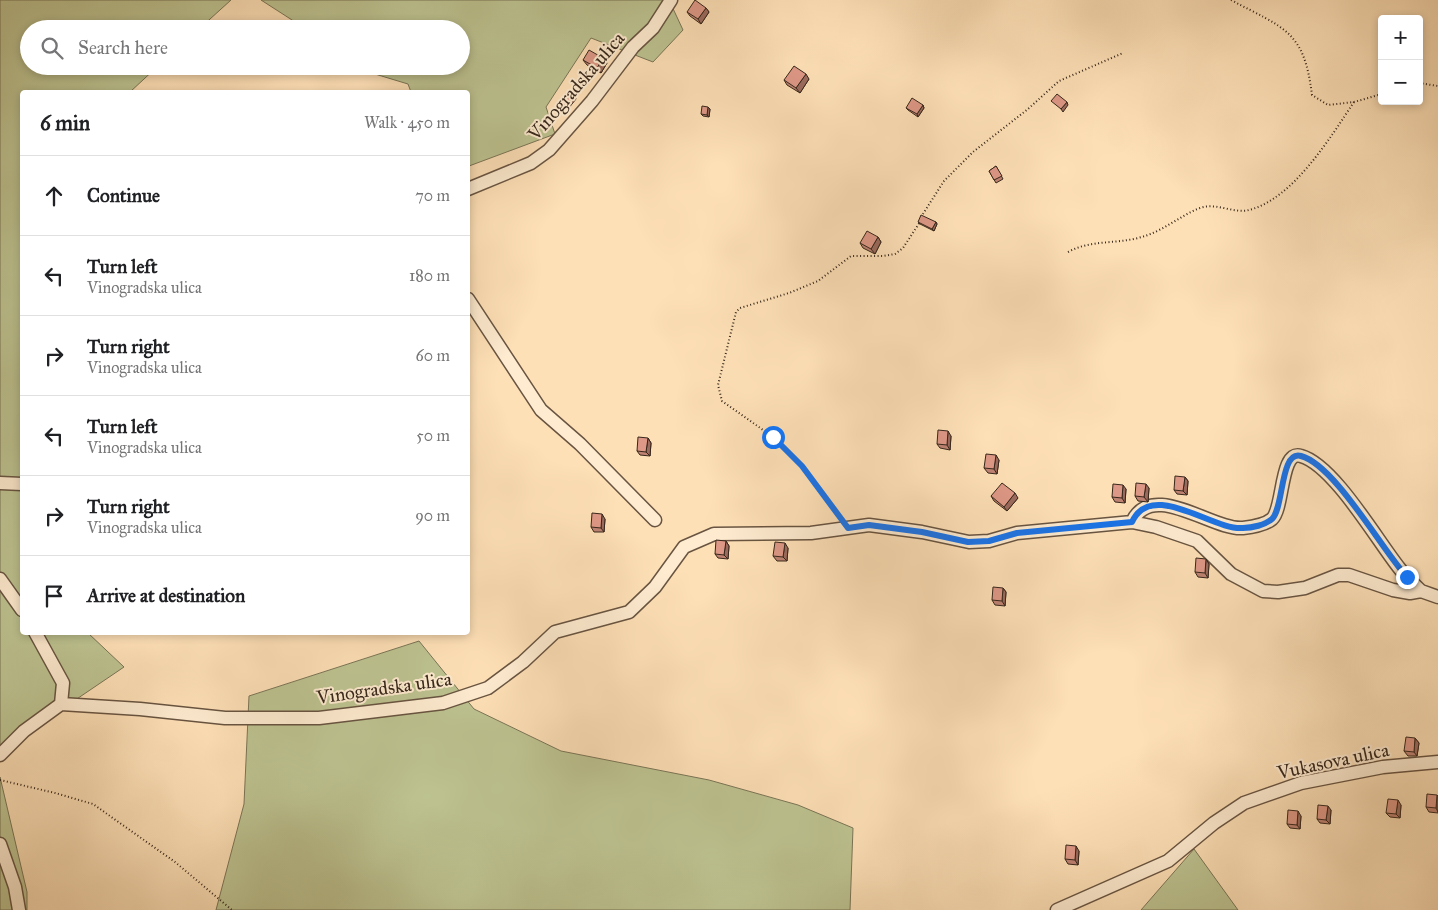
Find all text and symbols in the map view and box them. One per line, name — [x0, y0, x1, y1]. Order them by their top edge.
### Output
map controls — [1378, 15, 1423, 105]
button: + — [1378, 15, 1423, 60]
search box — [20, 20, 470, 75]
street label: Vinogradska ulica — [522, 26, 631, 146]
icon: search — [38, 34, 66, 62]
text: Search here — [78, 36, 168, 59]
button: − — [1378, 60, 1423, 105]
text: 6 min — [40, 110, 90, 136]
text: Walk · 450 m — [364, 113, 450, 132]
icon: ahead — [40, 182, 68, 210]
text: Continue — [87, 184, 160, 207]
text: 70 m — [415, 186, 450, 205]
text: Turn left — [87, 255, 157, 278]
icon: left — [40, 262, 68, 290]
text: 180 m — [409, 266, 450, 285]
text: Vinogradska ulica — [87, 278, 202, 297]
text: Turn right — [87, 335, 170, 358]
icon: right — [40, 342, 68, 370]
text: 60 m — [416, 346, 450, 365]
text: Vinogradska ulica — [87, 358, 202, 377]
text: Turn left — [87, 415, 157, 438]
icon: left — [40, 422, 68, 450]
text: 50 m — [416, 426, 450, 445]
route start — [762, 426, 785, 449]
text: Vinogradska ulica — [87, 438, 202, 457]
text: Turn right — [87, 495, 170, 518]
icon: right — [40, 502, 68, 530]
text: 90 m — [415, 506, 450, 525]
text: Vinogradska ulica — [87, 518, 202, 537]
route end — [1396, 566, 1419, 589]
icon: arrive — [40, 582, 68, 610]
text: Arrive at destination — [87, 584, 245, 607]
street label: Vinogradska ulica — [314, 667, 454, 710]
street label: Vukasova ulica — [1274, 738, 1392, 784]

